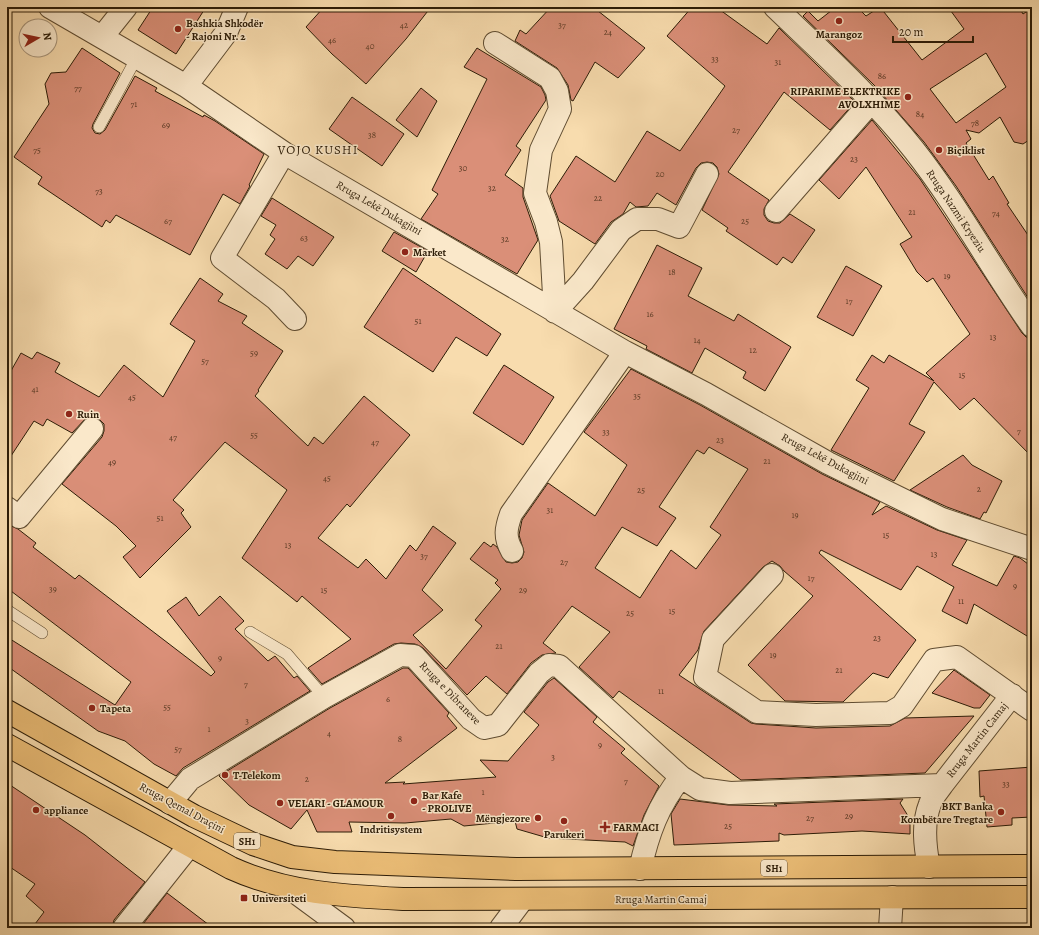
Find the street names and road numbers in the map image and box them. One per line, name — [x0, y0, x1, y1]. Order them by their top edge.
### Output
street label: Rruga Nazmi Kryeziu — [923, 167, 989, 255]
street label: Rruga Lekë Dukagjini — [333, 177, 425, 239]
street label: Rruga Lekë Dukagjini — [779, 430, 871, 488]
street label: Rruga e Dibraneve — [416, 658, 484, 728]
street label: Rruga Martin Camaj — [943, 699, 1011, 781]
street label: Rruga Qemal Draçini — [137, 779, 227, 837]
road number: SH1 — [234, 833, 260, 849]
road number: SH1 — [761, 860, 787, 876]
street label: Rruga Martin Camaj — [615, 892, 707, 907]

